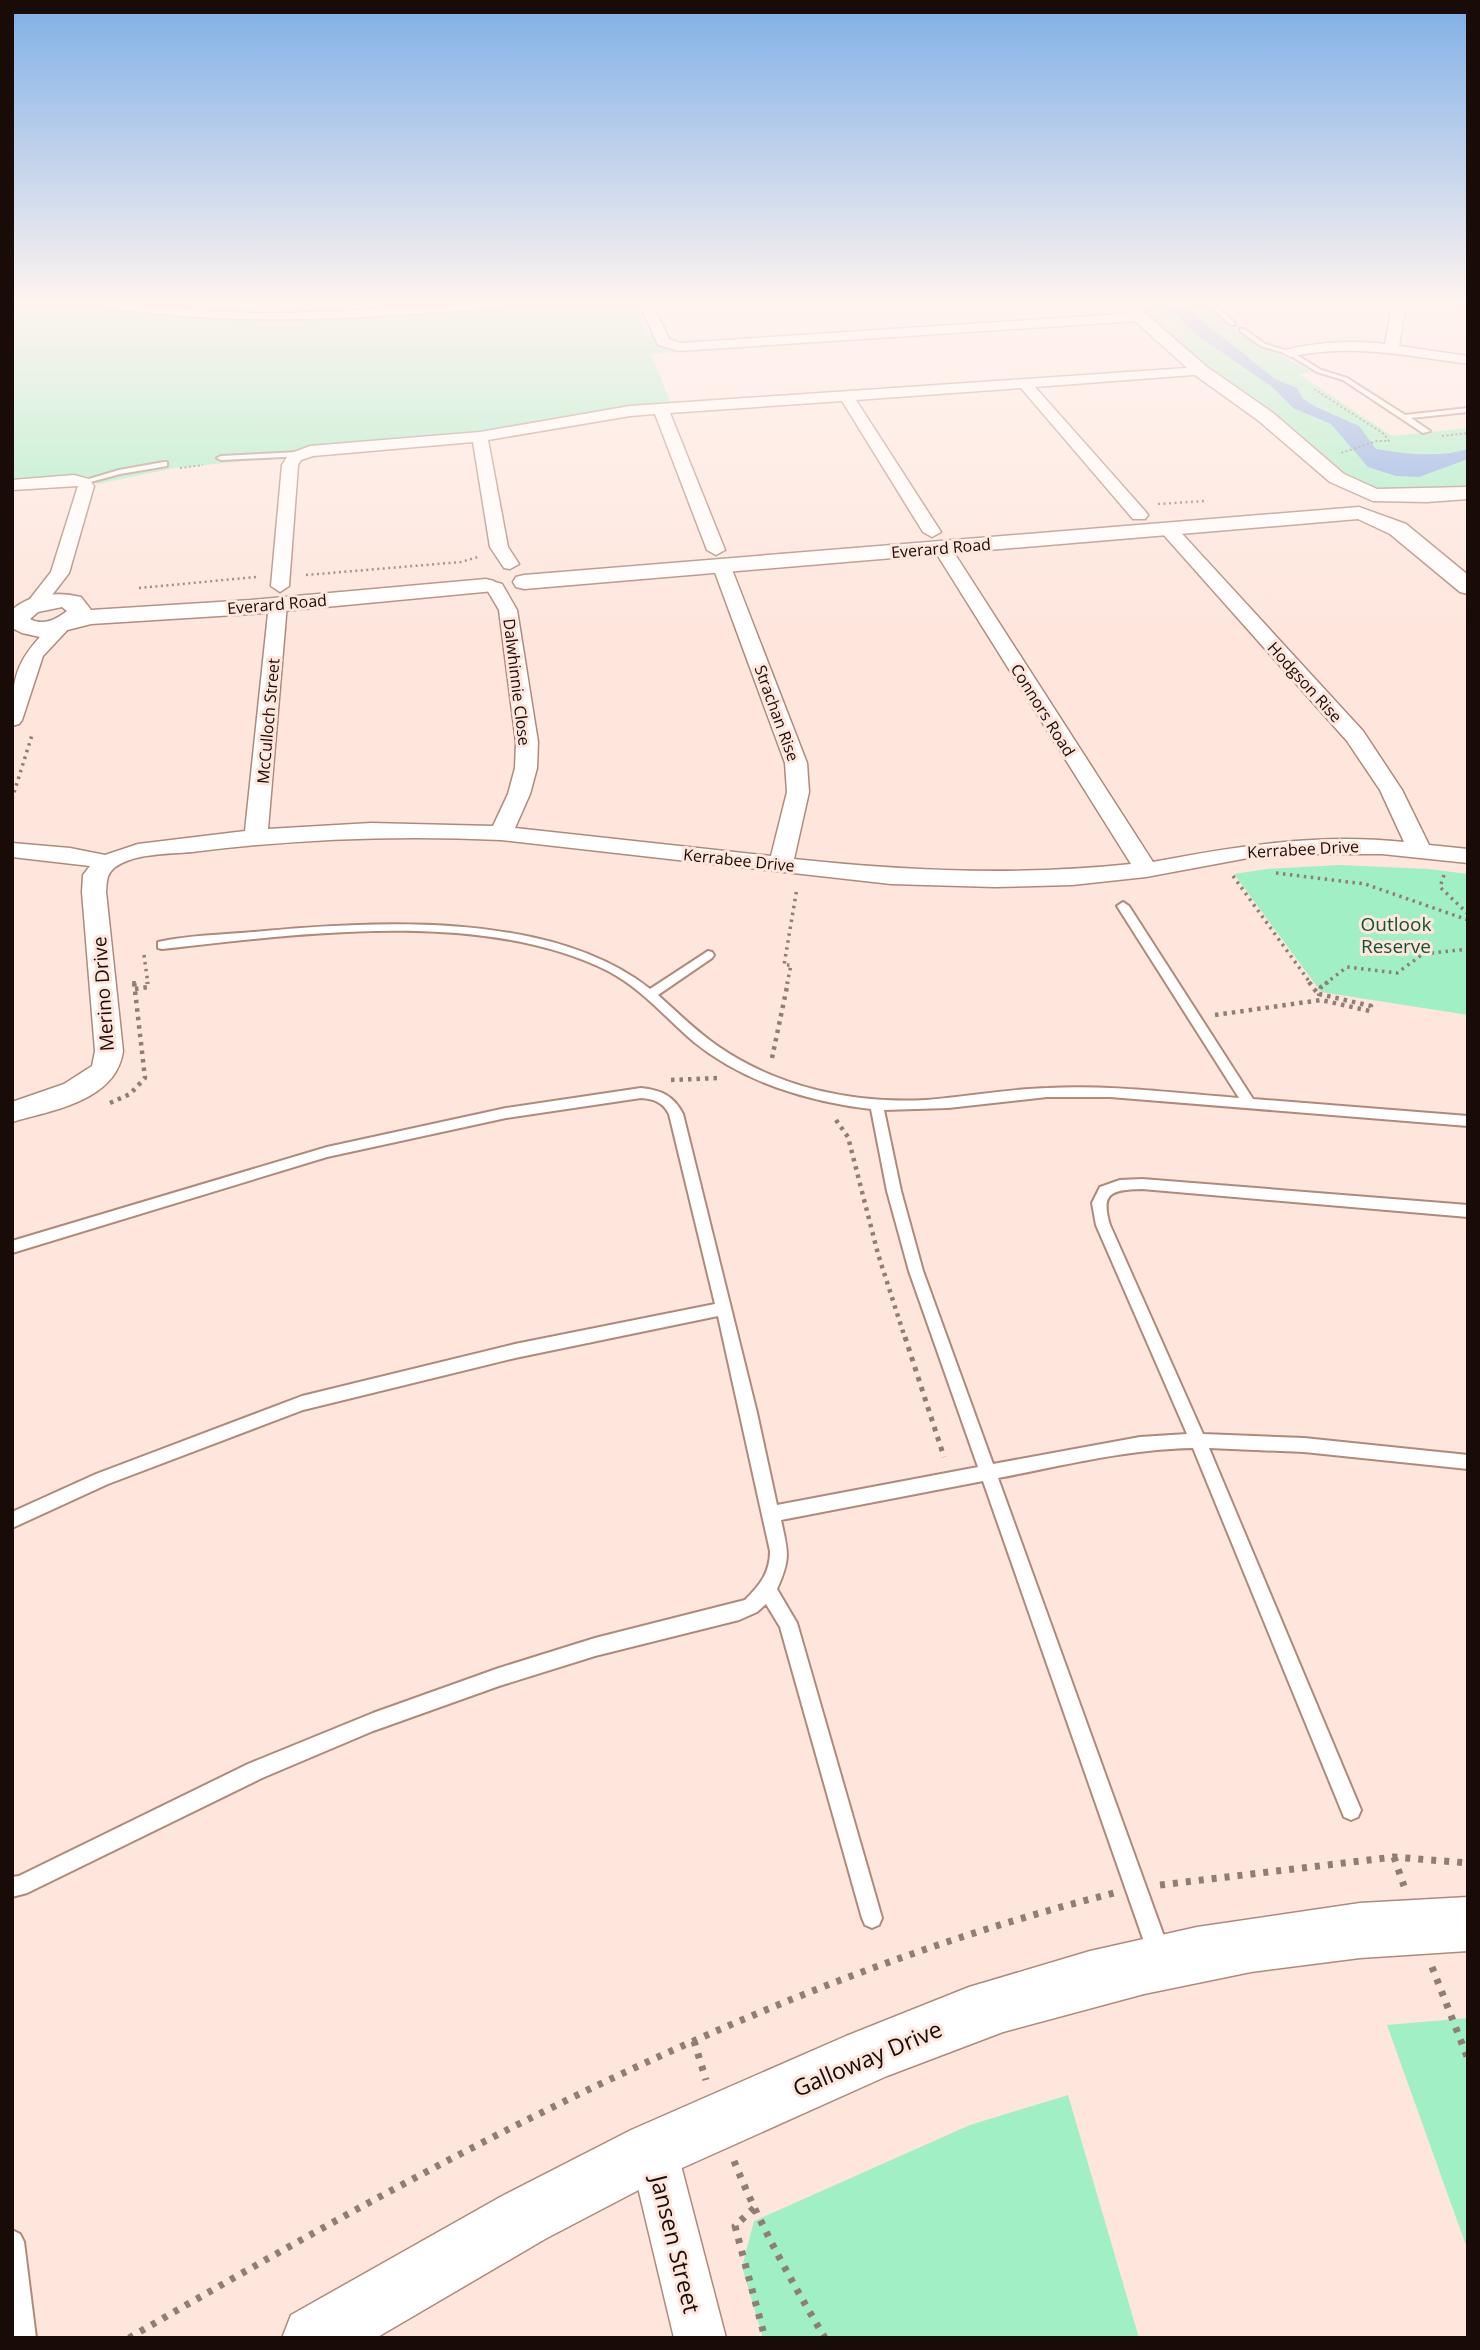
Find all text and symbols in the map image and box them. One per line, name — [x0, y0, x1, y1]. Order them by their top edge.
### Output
street label: Everard Road — [890, 533, 992, 563]
street label: Everard Road — [226, 589, 328, 619]
street label: Dalwhinnie Close — [498, 617, 536, 747]
street label: Hodgson Rise — [1263, 637, 1347, 727]
street label: McCulloch Street — [252, 657, 284, 785]
street label: Connors Road — [1006, 659, 1080, 761]
street label: Strachan Rise — [749, 662, 805, 764]
street label: Kerrabee Drive — [1247, 835, 1359, 863]
street label: Kerrabee Drive — [682, 843, 796, 877]
park label: Outlook Reserve — [1361, 911, 1431, 959]
street label: Merino Drive — [86, 936, 120, 1052]
street label: Galloway Drive — [787, 2012, 947, 2104]
street label: Jansen Street — [643, 2170, 709, 2316]

